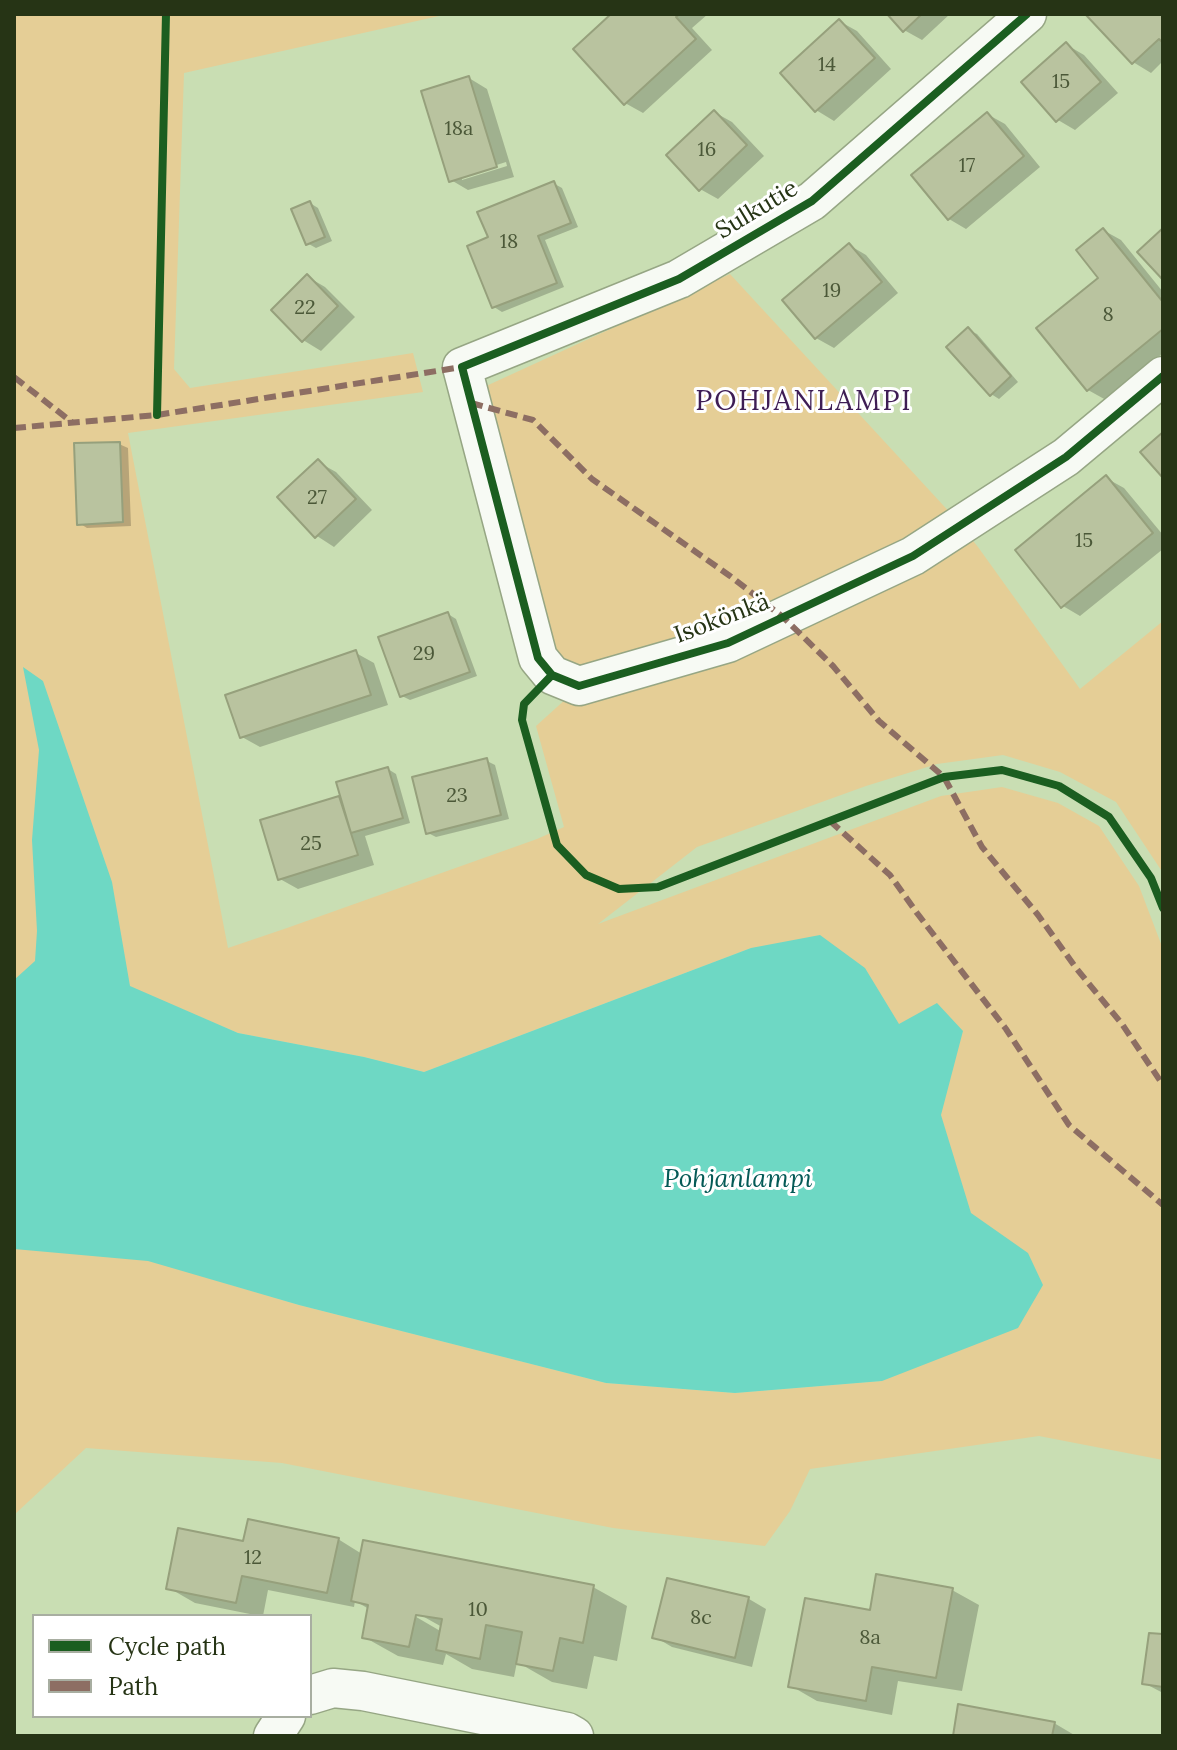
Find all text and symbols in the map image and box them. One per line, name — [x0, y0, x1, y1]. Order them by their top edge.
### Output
house number: 14 — [818, 53, 836, 77]
house number: 15 — [1052, 70, 1070, 94]
house number: 18a — [445, 117, 473, 141]
house number: 16 — [698, 138, 716, 162]
house number: 17 — [959, 154, 975, 178]
street label: Sulkutie — [711, 174, 803, 246]
house number: 18 — [500, 230, 518, 254]
house number: 19 — [823, 279, 841, 303]
house number: 22 — [294, 296, 316, 320]
house number: 8 — [1102, 303, 1114, 327]
district label: POHJANLAMPI — [695, 385, 913, 419]
house number: 27 — [307, 486, 327, 510]
house number: 15 — [1075, 529, 1093, 553]
street label: Isokönkä — [670, 588, 774, 650]
house number: 29 — [413, 642, 435, 666]
house number: 23 — [446, 784, 468, 808]
house number: 25 — [300, 832, 322, 856]
water label: Pohjanlampi — [664, 1164, 812, 1196]
house number: 12 — [244, 1546, 262, 1570]
house number: 10 — [468, 1598, 488, 1622]
house number: 8c — [690, 1606, 712, 1630]
legend — [32, 1614, 312, 1718]
house number: 8a — [859, 1626, 881, 1650]
text: Cycle path — [108, 1631, 226, 1662]
text: Path — [108, 1671, 158, 1702]

